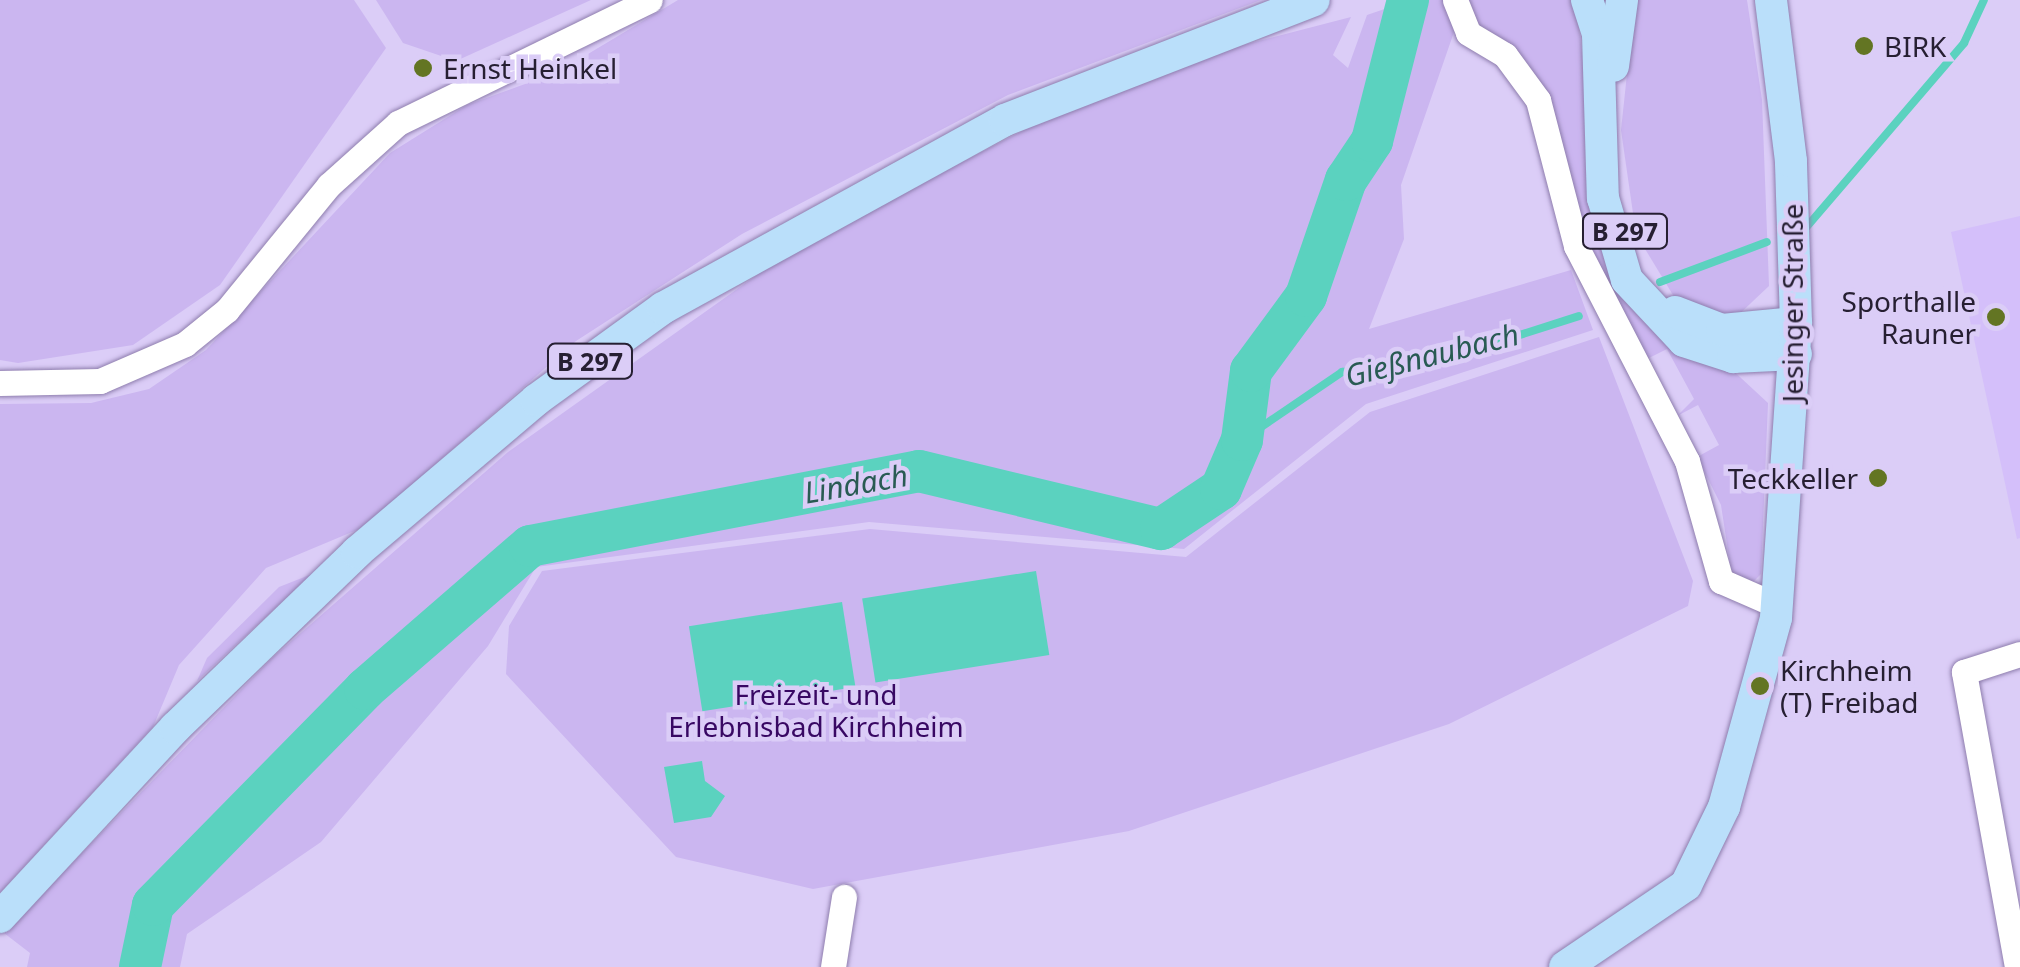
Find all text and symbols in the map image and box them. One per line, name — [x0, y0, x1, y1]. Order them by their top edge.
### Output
place label: BIRK — [1884, 29, 1946, 63]
marker: BIRK — [1853, 35, 1875, 57]
place label: Ernst Heinkel — [443, 51, 617, 85]
marker: Ernst Heinkel — [412, 57, 434, 79]
street label: Jesinger Straße — [1775, 204, 1809, 402]
road number: B 297 — [1580, 211, 1670, 251]
place label: Sporthalle Rauner — [1842, 284, 1976, 350]
marker: Sporthalle Rauner — [1985, 306, 2007, 328]
water label: Gießnaubach — [1341, 316, 1523, 394]
road number: B 297 — [545, 341, 635, 381]
water label: Lindach — [801, 457, 911, 511]
place label: Teckkeller — [1728, 461, 1858, 495]
marker: Teckkeller — [1867, 467, 1889, 489]
place label: Kirchheim (T) Freibad — [1780, 653, 1918, 719]
marker: Kirchheim (T) Freibad — [1749, 675, 1771, 697]
park label: Freizeit- und Erlebnisbad Kirchheim — [668, 677, 964, 743]

